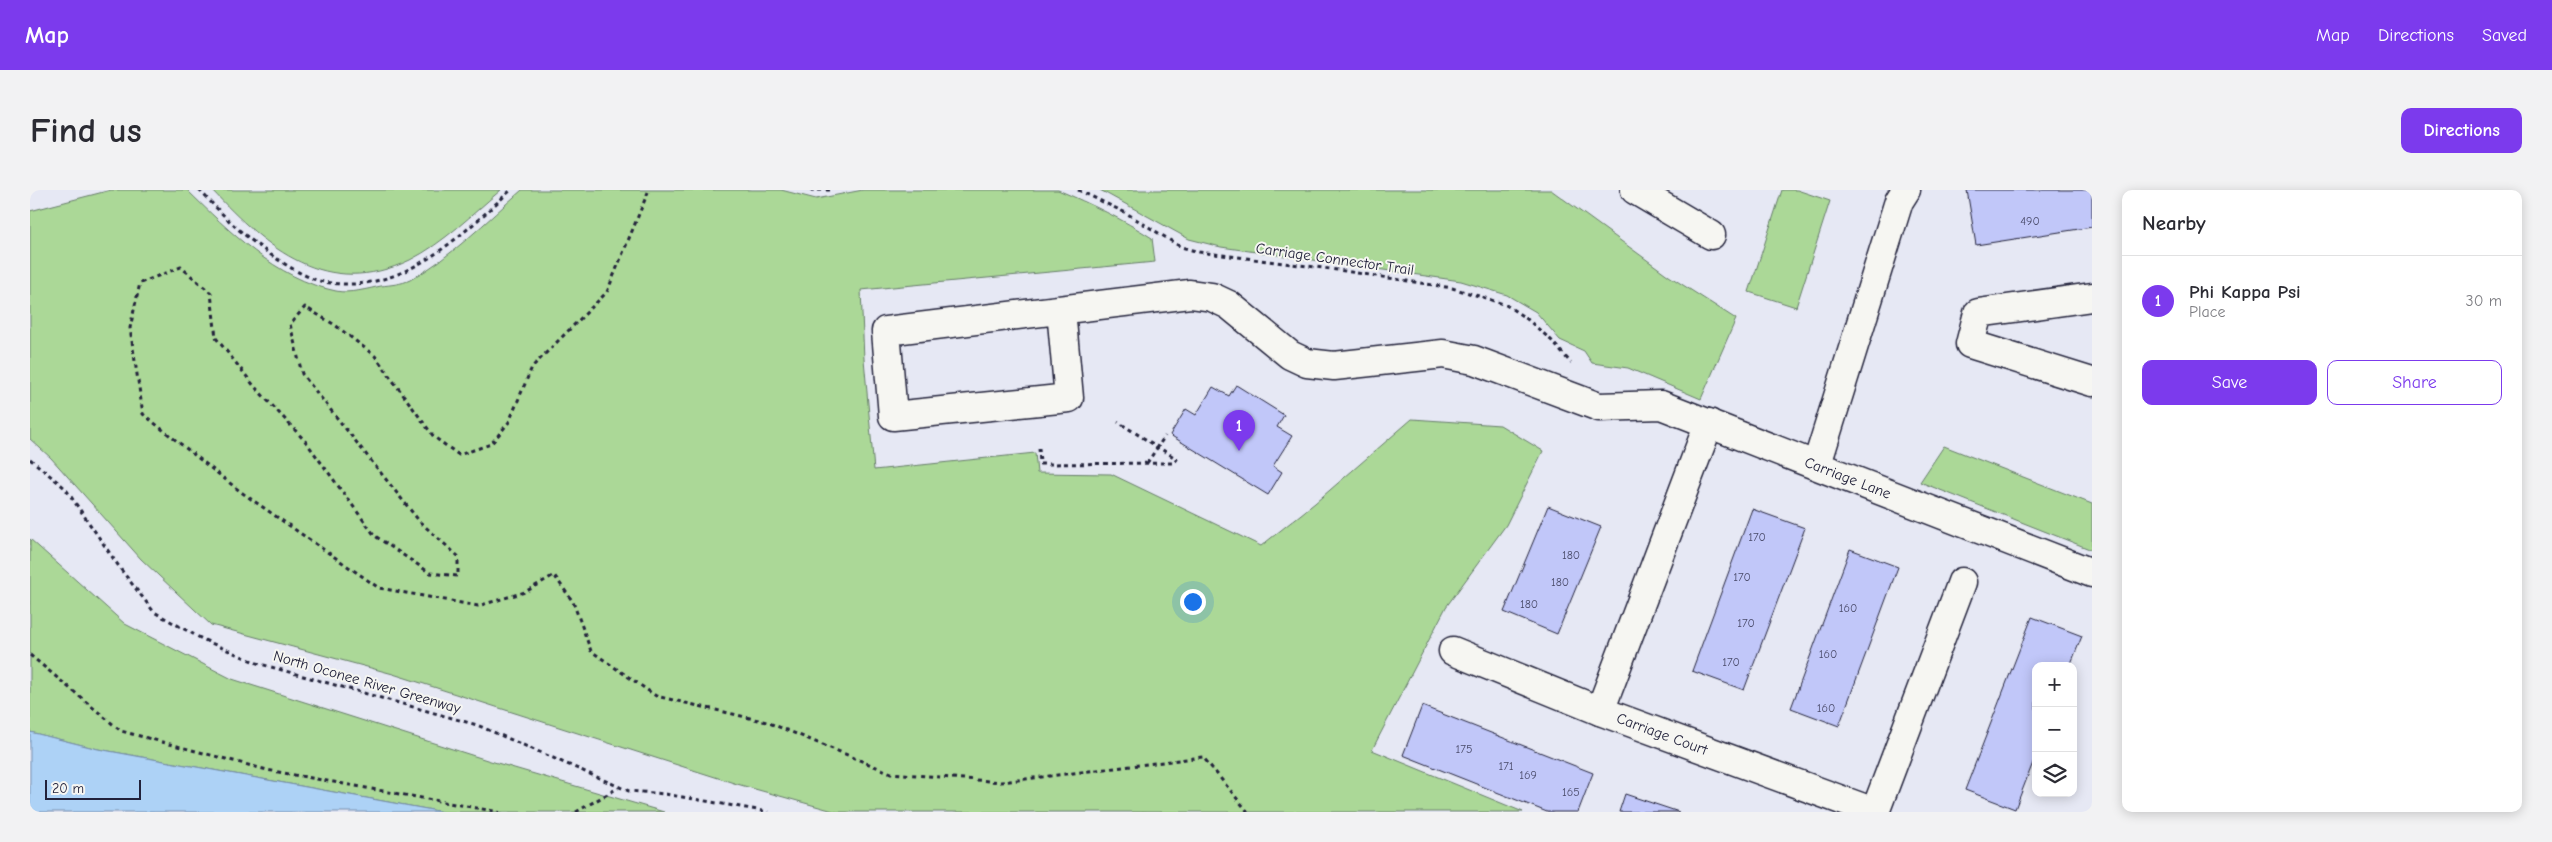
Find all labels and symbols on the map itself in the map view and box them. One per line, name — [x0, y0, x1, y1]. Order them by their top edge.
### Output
house number: 490 — [2020, 214, 2040, 228]
street label: Carriage Connector Trail — [1255, 239, 1415, 279]
pin: 1 — [1223, 410, 1255, 451]
street label: Carriage Lane — [1802, 453, 1894, 503]
house number: 170 — [1748, 530, 1766, 544]
house number: 180 — [1562, 548, 1580, 562]
house number: 170 — [1733, 570, 1751, 584]
house number: 180 — [1551, 575, 1569, 589]
your location — [1180, 589, 1206, 615]
house number: 180 — [1520, 597, 1538, 611]
house number: 160 — [1839, 601, 1857, 615]
house number: 170 — [1737, 616, 1755, 630]
street label: North Oconee River Greenway — [271, 647, 463, 717]
house number: 160 — [1819, 647, 1837, 661]
house number: 170 — [1722, 655, 1740, 669]
house number: 160 — [1817, 701, 1835, 715]
street label: Carriage Court — [1614, 709, 1711, 759]
house number: 175 — [1456, 742, 1472, 756]
house number: 171 — [1498, 759, 1514, 773]
house number: 169 — [1519, 768, 1537, 782]
scale bar — [45, 777, 141, 800]
house number: 165 — [1562, 785, 1580, 799]

